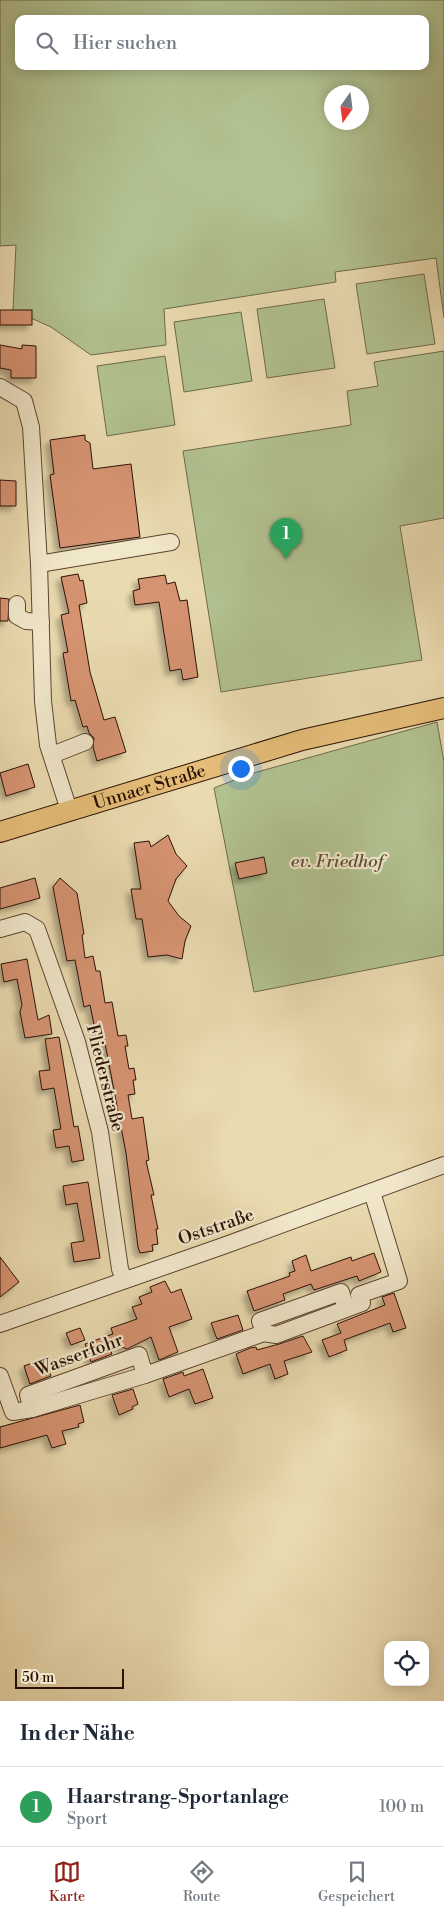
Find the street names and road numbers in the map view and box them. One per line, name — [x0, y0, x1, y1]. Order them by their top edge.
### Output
street label: Unnaer Straße — [90, 759, 208, 815]
street label: Fliederstraße — [81, 1022, 129, 1134]
street label: Oststraße — [175, 1203, 257, 1251]
street label: Wasserfohr — [31, 1328, 126, 1382]

